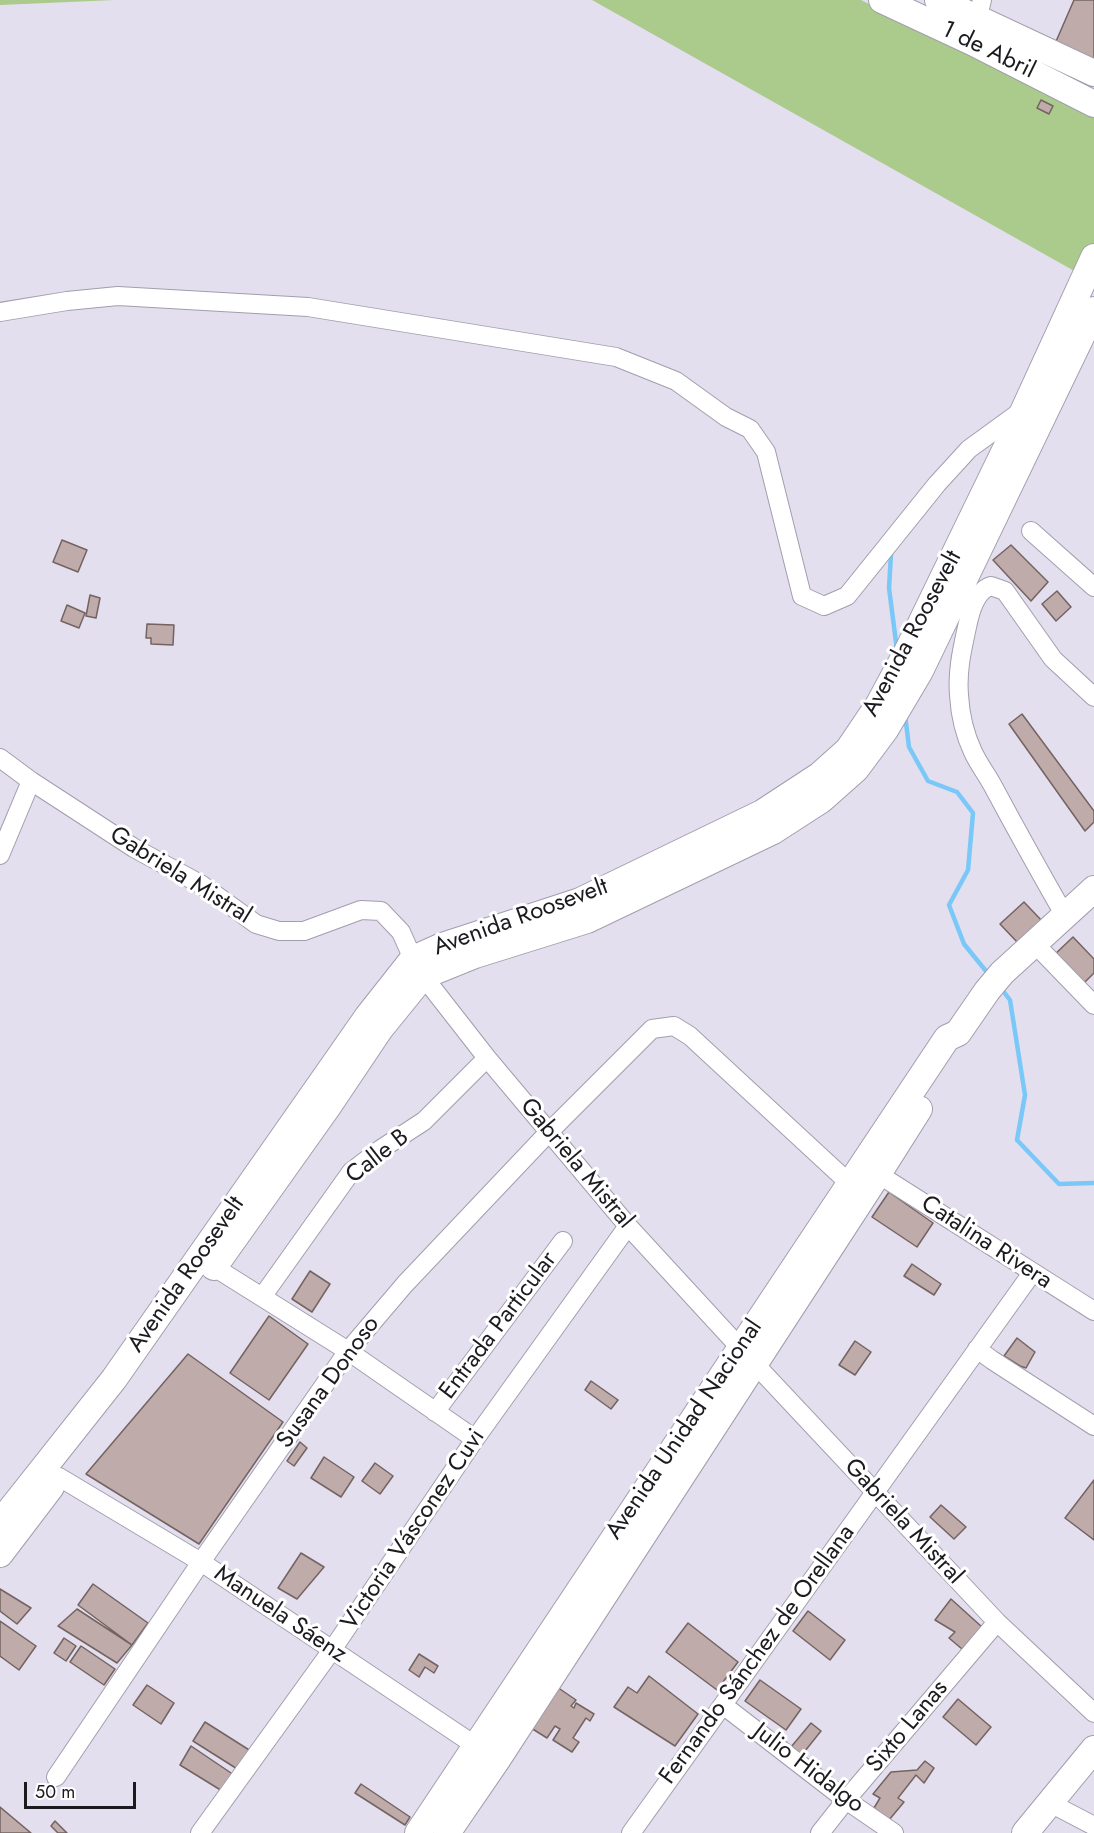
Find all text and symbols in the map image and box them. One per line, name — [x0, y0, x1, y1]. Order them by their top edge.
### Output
street label: 1 de Abril — [936, 16, 1040, 86]
street label: Avenida Roosevelt — [857, 546, 969, 722]
street label: Gabriela Mistral — [104, 821, 256, 931]
street label: Avenida Roosevelt — [430, 873, 612, 963]
street label: Gabriela Mistral — [513, 1093, 639, 1235]
street label: Calle B — [341, 1123, 415, 1191]
street label: Catalina Rivera — [915, 1190, 1057, 1296]
street label: Avenida Roosevelt — [123, 1192, 251, 1358]
street label: Entrada Particular — [434, 1247, 564, 1405]
street label: Susana Donoso — [271, 1311, 387, 1455]
street label: Avenida Unidad Nacional — [601, 1315, 769, 1545]
street label: Victoria Vásconez Cuvi — [336, 1424, 492, 1636]
street label: Gabriela Mistral — [837, 1453, 969, 1591]
street label: Fernando Sánchez de Orellana — [654, 1520, 862, 1790]
street label: Manuela Sáenz — [208, 1560, 352, 1670]
street label: Sixto Lanas — [861, 1675, 955, 1779]
street label: Julio Hidalgo — [747, 1718, 869, 1820]
scale bar — [27, 1770, 140, 1808]
text: 50 m — [35, 1779, 75, 1805]

